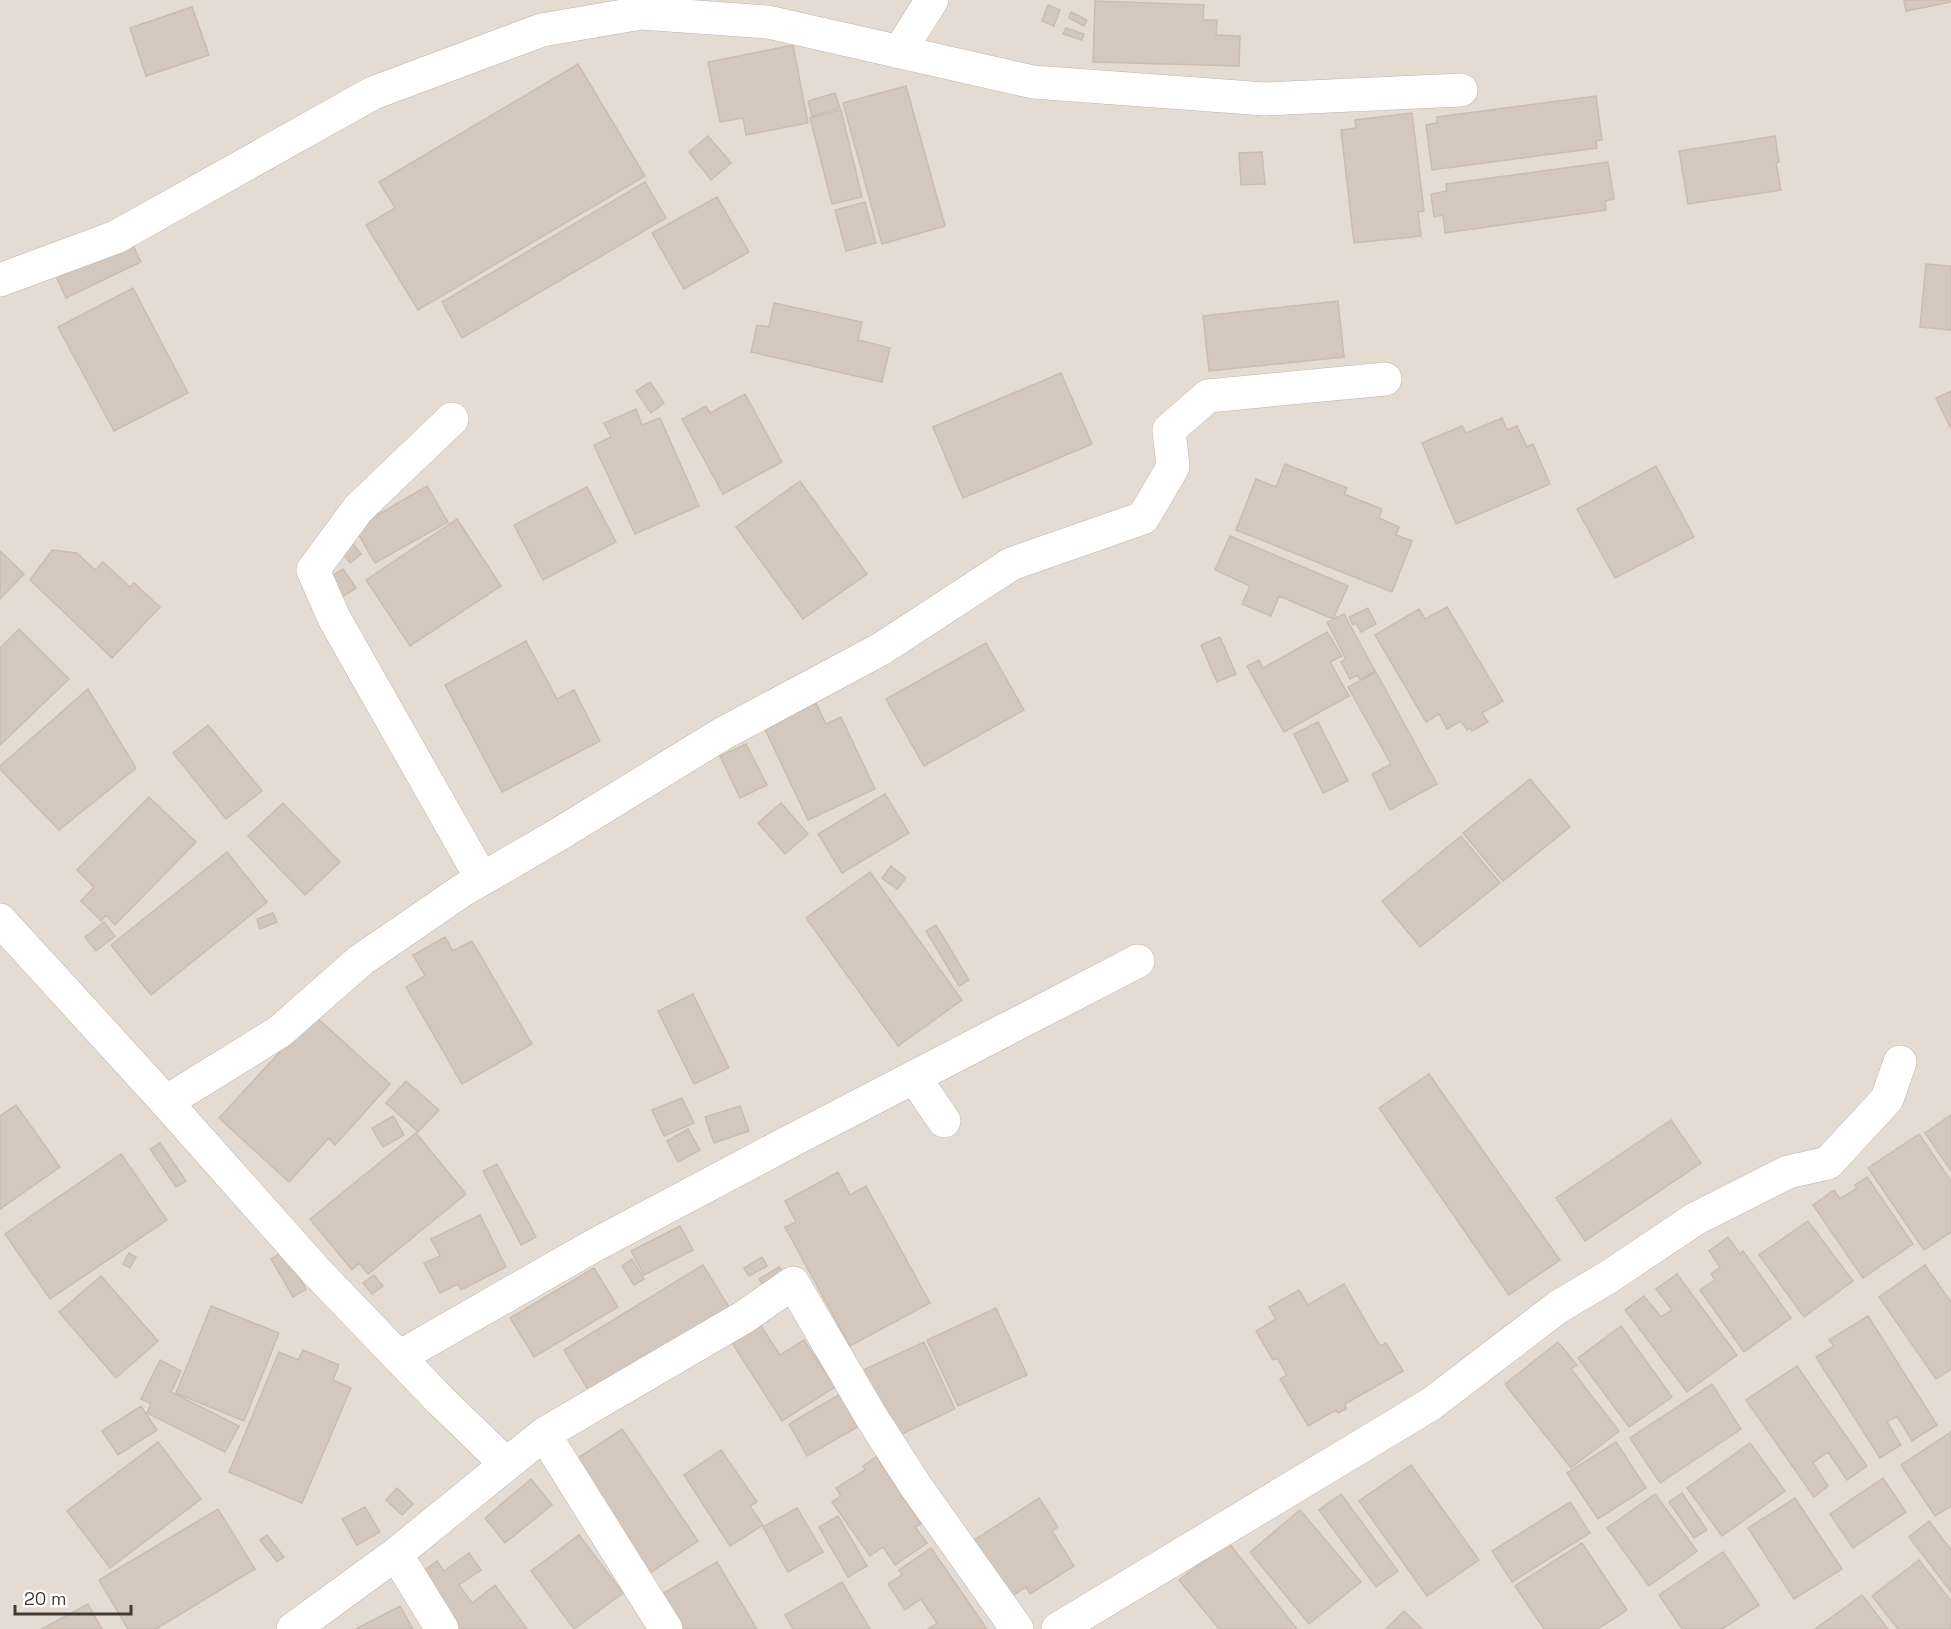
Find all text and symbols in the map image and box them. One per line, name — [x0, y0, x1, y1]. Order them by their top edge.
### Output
scale bar — [15, 1578, 130, 1616]
text: 20 m — [24, 1587, 67, 1610]

